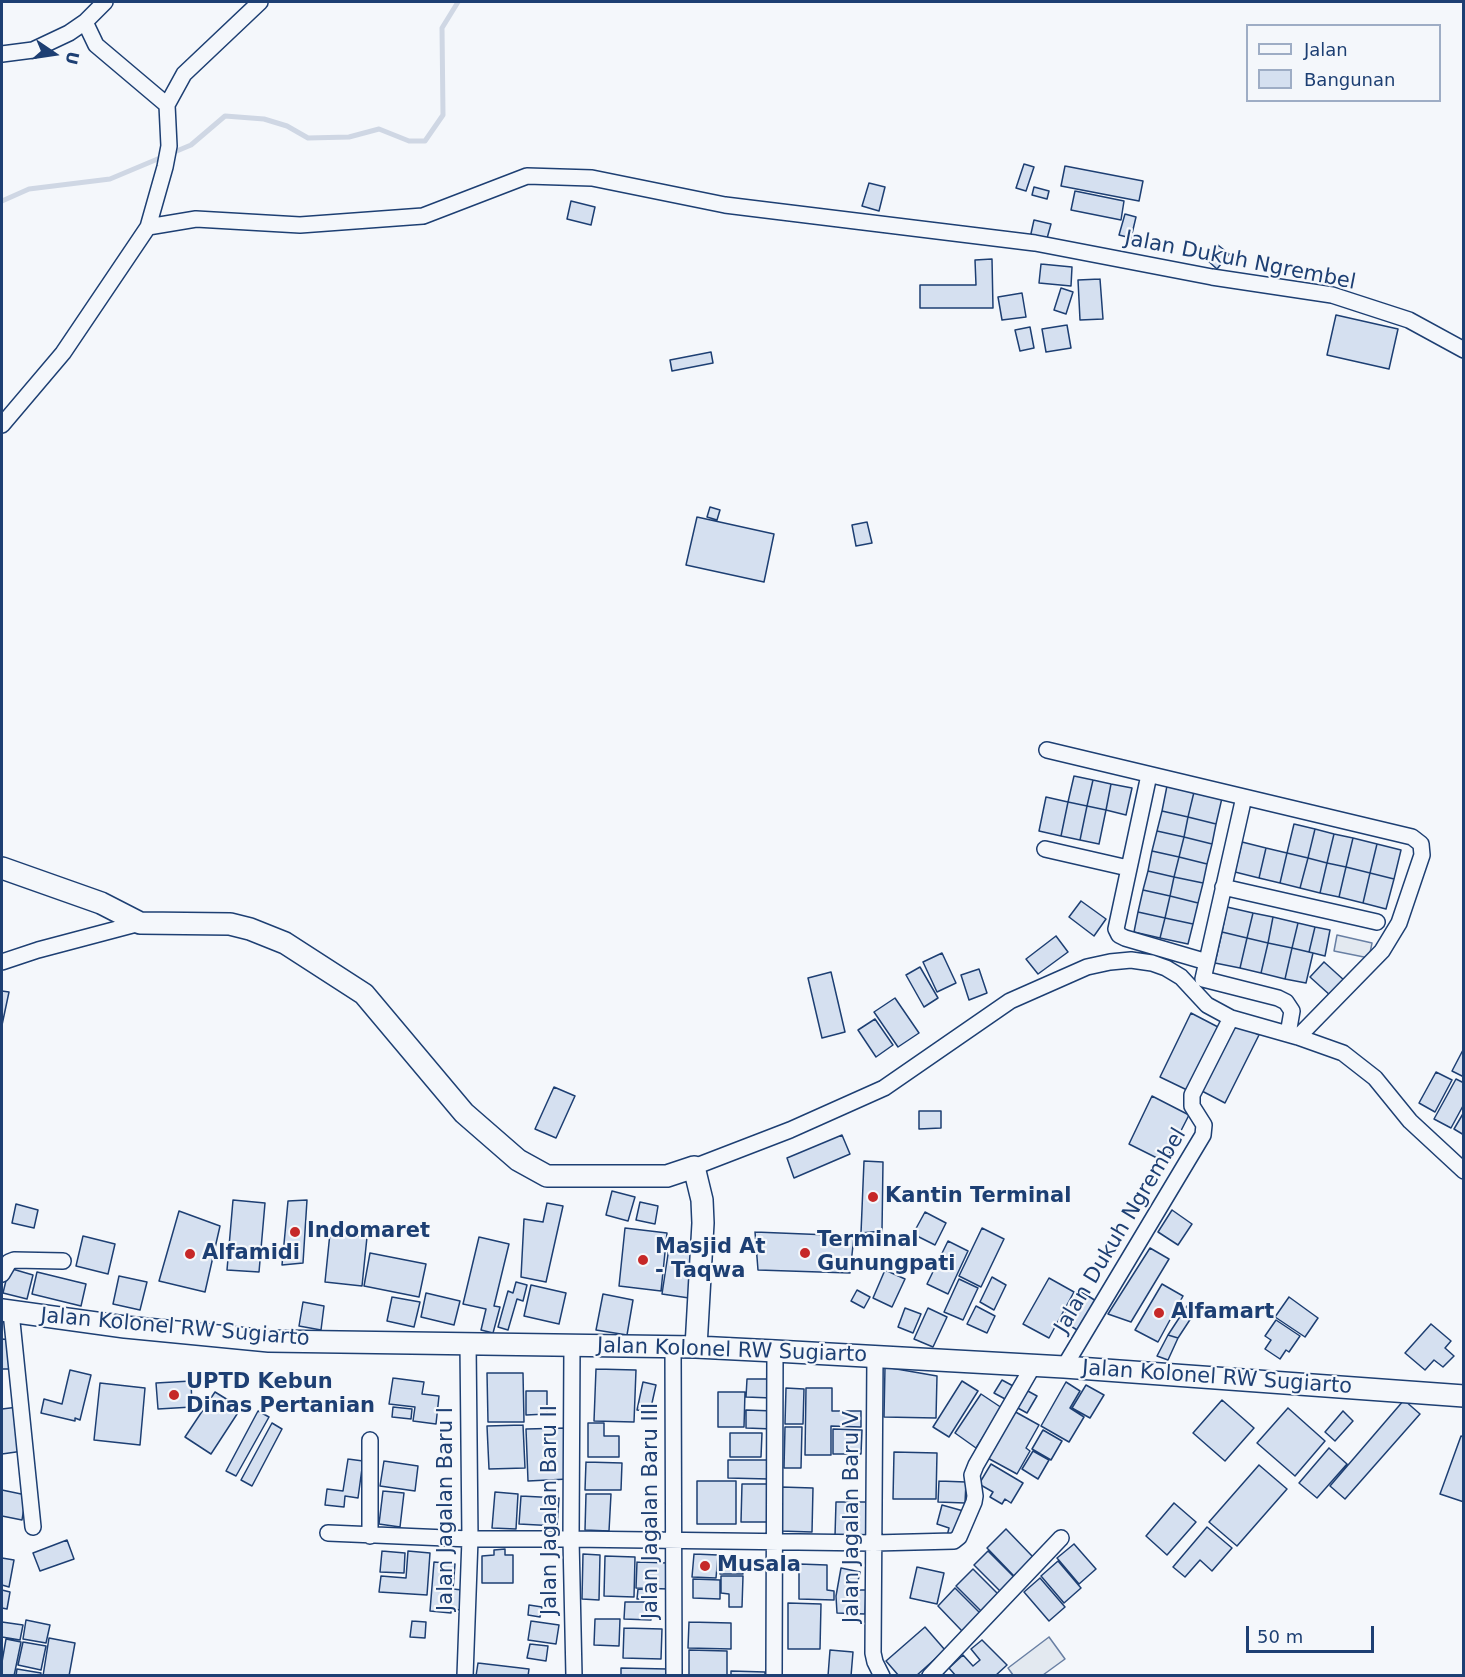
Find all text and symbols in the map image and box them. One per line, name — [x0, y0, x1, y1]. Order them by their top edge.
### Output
north arrow — [24, 24, 84, 84]
legend — [1246, 24, 1441, 102]
text: Jalan — [1304, 39, 1348, 60]
text: U — [61, 50, 83, 67]
text: Bangunan — [1304, 69, 1395, 90]
street label: Jalan Dukuh Ngrembel — [1122, 226, 1358, 296]
street label: Jalan Dukuh Ngrembel — [1050, 1124, 1192, 1338]
place label: Kantin Terminal — [885, 1184, 1071, 1210]
marker: Kantin Terminal — [866, 1190, 880, 1204]
place label: Indomaret — [307, 1219, 430, 1245]
marker: Indomaret — [288, 1225, 302, 1239]
place label: Terminal Gunungpati — [817, 1228, 956, 1278]
place label: Masjid At - Taqwa — [655, 1235, 766, 1285]
place label: Alfamidi — [202, 1241, 300, 1267]
marker: Terminal Gunungpati — [798, 1246, 812, 1260]
marker: Alfamidi — [183, 1247, 197, 1261]
marker: Masjid At - Taqwa — [636, 1253, 650, 1267]
place label: Alfamart — [1171, 1300, 1274, 1326]
street label: Jalan Kolonel RW Sugiarto — [39, 1304, 311, 1352]
marker: Alfamart — [1152, 1306, 1166, 1320]
street label: Jalan Kolonel RW Sugiarto — [596, 1334, 868, 1368]
street label: Jalan Kolonel RW Sugiarto — [1081, 1356, 1353, 1400]
place label: UPTD Kebun Dinas Pertanian — [186, 1370, 375, 1420]
marker: UPTD Kebun Dinas Pertanian — [167, 1388, 181, 1402]
street label: Jalan Jagalan Baru III — [639, 1403, 665, 1619]
street label: Jalan Jagalan Baru II — [538, 1405, 564, 1615]
street label: Jalan Jagalan Baru I — [434, 1407, 460, 1611]
street label: Jalan Jagalan Baru V — [840, 1411, 866, 1623]
place label: Musala — [717, 1553, 801, 1579]
marker: Musala — [698, 1559, 712, 1573]
scale bar — [1249, 1614, 1376, 1652]
text: 50 m — [1257, 1626, 1303, 1647]

